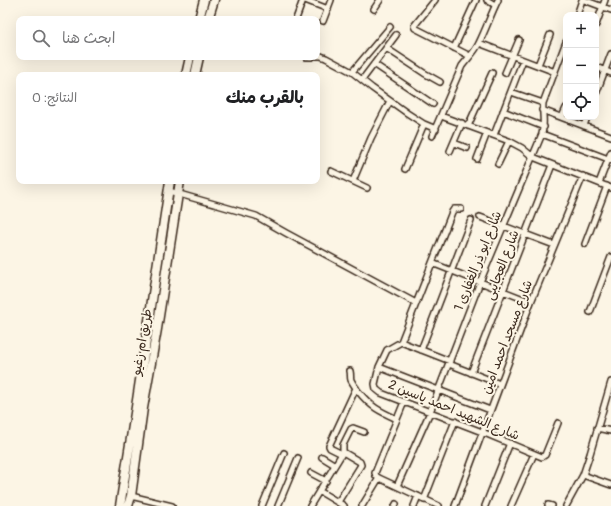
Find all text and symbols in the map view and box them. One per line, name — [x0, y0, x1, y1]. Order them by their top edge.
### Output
map controls — [563, 12, 599, 120]
button: + — [563, 12, 599, 48]
search box — [16, 16, 320, 60]
icon: search — [30, 27, 52, 49]
text: ابحث هنا — [62, 29, 115, 48]
button: − — [563, 48, 599, 84]
button: locate — [563, 84, 599, 120]
text: بالقرب منك — [226, 87, 304, 108]
text: النتائج: 0 — [32, 90, 77, 106]
street label: شارع ابو ذر الغفارى 1 — [451, 209, 506, 314]
street label: شارع العجايبى — [481, 228, 524, 303]
street label: شارع مسجد احمد امين — [478, 278, 537, 396]
street label: طريق ام زغيو — [128, 307, 158, 378]
street label: شارع الشهيد احمد ياسين 2 — [386, 376, 522, 445]

